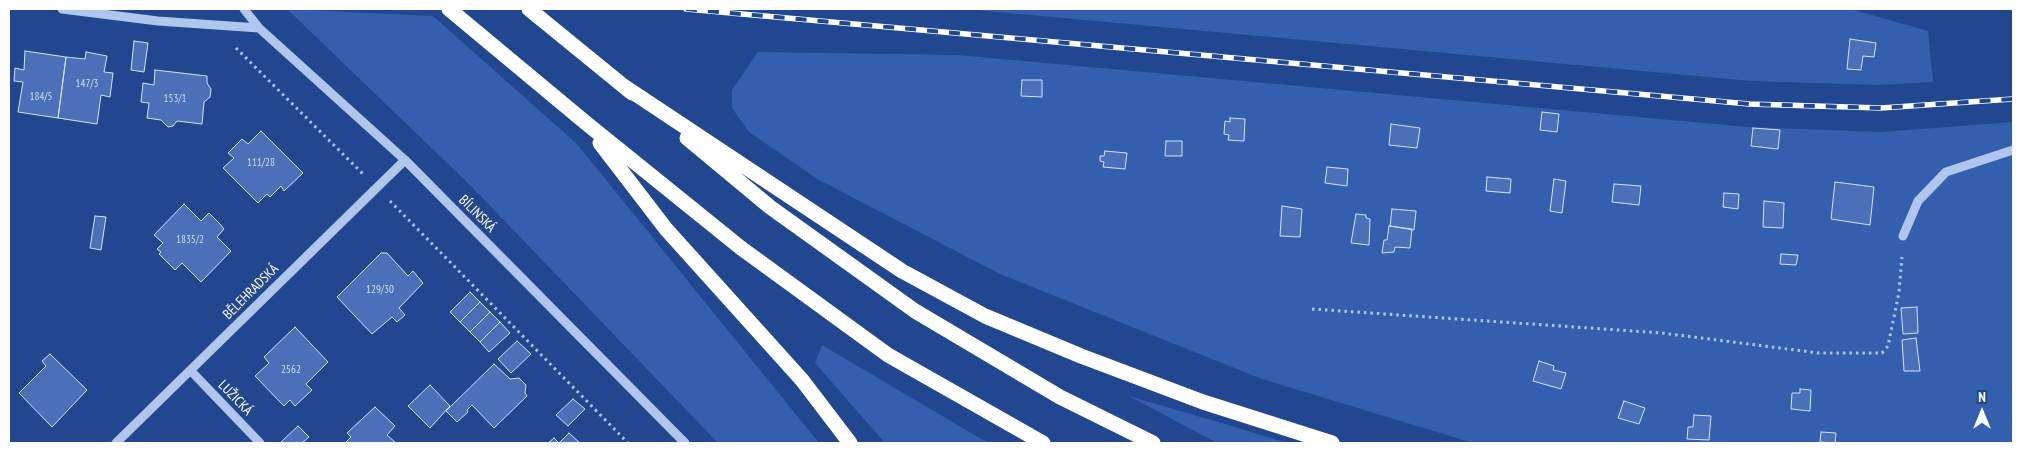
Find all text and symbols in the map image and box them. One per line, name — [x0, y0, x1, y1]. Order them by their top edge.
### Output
house number: 147/3 — [75, 77, 99, 91]
house number: 184/5 — [29, 90, 53, 104]
house number: 153/1 — [163, 92, 187, 106]
house number: 111/28 — [247, 156, 275, 170]
street label: BÍLINSKÁ — [455, 192, 499, 236]
house number: 1835/2 — [176, 233, 204, 247]
street label: BĚLEHRADSKÁ — [220, 261, 282, 323]
house number: 129/30 — [366, 283, 394, 297]
house number: 2562 — [281, 363, 301, 377]
street label: LUŽICKÁ — [214, 377, 256, 419]
north arrow — [1957, 387, 2007, 437]
text: N — [1978, 388, 1986, 406]

